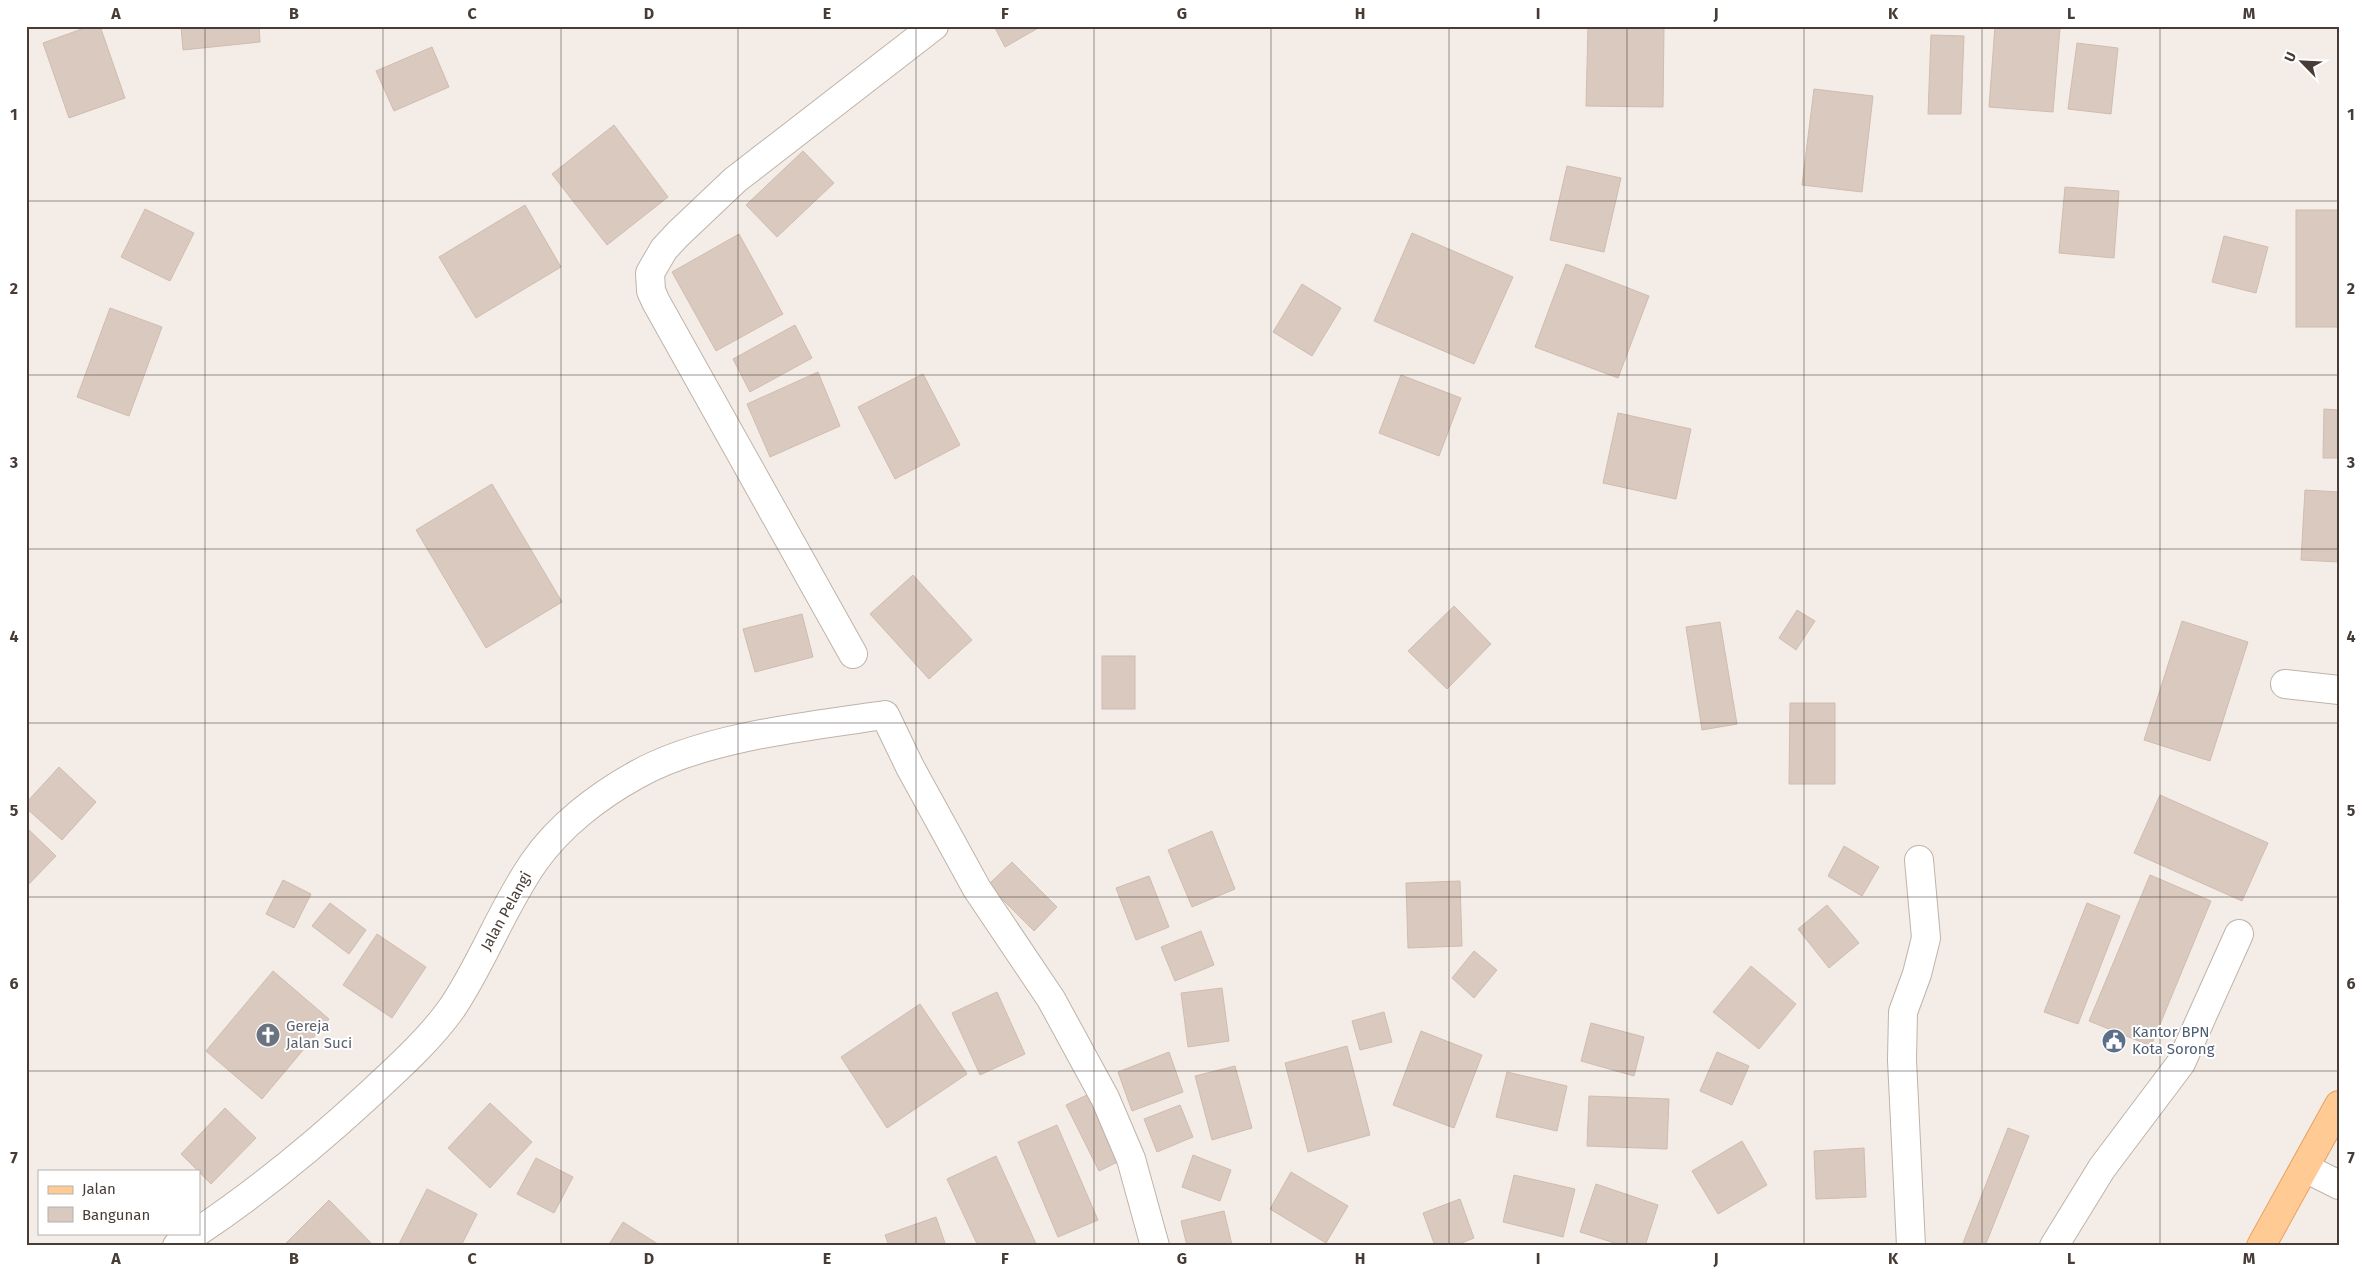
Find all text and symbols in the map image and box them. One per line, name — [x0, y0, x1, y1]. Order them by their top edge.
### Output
text: A — [110, 4, 121, 23]
text: B — [289, 4, 299, 23]
text: C — [467, 4, 477, 23]
text: D — [644, 4, 654, 23]
text: E — [823, 4, 831, 23]
text: F — [1001, 4, 1009, 23]
text: G — [1177, 4, 1187, 23]
text: H — [1355, 4, 1365, 23]
text: I — [1536, 4, 1540, 23]
text: J — [1712, 4, 1719, 23]
text: K — [1888, 4, 1899, 23]
text: L — [2067, 4, 2075, 23]
text: M — [2243, 4, 2256, 23]
north arrow — [2278, 38, 2328, 88]
text: U — [2281, 49, 2300, 65]
text: 1 — [10, 105, 18, 124]
text: 1 — [2347, 105, 2355, 124]
text: 2 — [10, 279, 18, 298]
text: 2 — [2347, 279, 2355, 298]
text: 3 — [9, 453, 18, 472]
text: 3 — [2346, 453, 2355, 472]
text: 4 — [9, 627, 19, 646]
text: 4 — [2346, 627, 2356, 646]
text: 5 — [10, 801, 19, 820]
text: 5 — [2347, 801, 2356, 820]
street label: Jalan Pelangi — [477, 868, 535, 954]
text: 6 — [9, 974, 19, 993]
text: 6 — [2346, 974, 2356, 993]
place label: Gereja Jalan Suci — [286, 1017, 352, 1052]
church icon: Gereja Jalan Suci — [255, 1022, 281, 1048]
place label: Kantor BPN Kota Sorong — [2132, 1023, 2215, 1058]
public building icon: Kantor BPN Kota Sorong — [2101, 1028, 2127, 1054]
text: 7 — [10, 1148, 18, 1167]
text: 7 — [2347, 1148, 2355, 1167]
legend — [38, 1170, 200, 1234]
text: Jalan — [82, 1180, 116, 1198]
text: Bangunan — [82, 1206, 150, 1224]
text: A — [110, 1249, 121, 1268]
text: B — [289, 1249, 299, 1268]
text: C — [467, 1249, 477, 1268]
text: D — [644, 1249, 654, 1268]
text: E — [823, 1249, 831, 1268]
text: F — [1001, 1249, 1009, 1268]
text: G — [1177, 1249, 1187, 1268]
text: H — [1355, 1249, 1365, 1268]
text: I — [1536, 1249, 1540, 1268]
text: J — [1712, 1249, 1719, 1268]
text: K — [1888, 1249, 1899, 1268]
text: L — [2067, 1249, 2075, 1268]
text: M — [2243, 1249, 2256, 1268]

